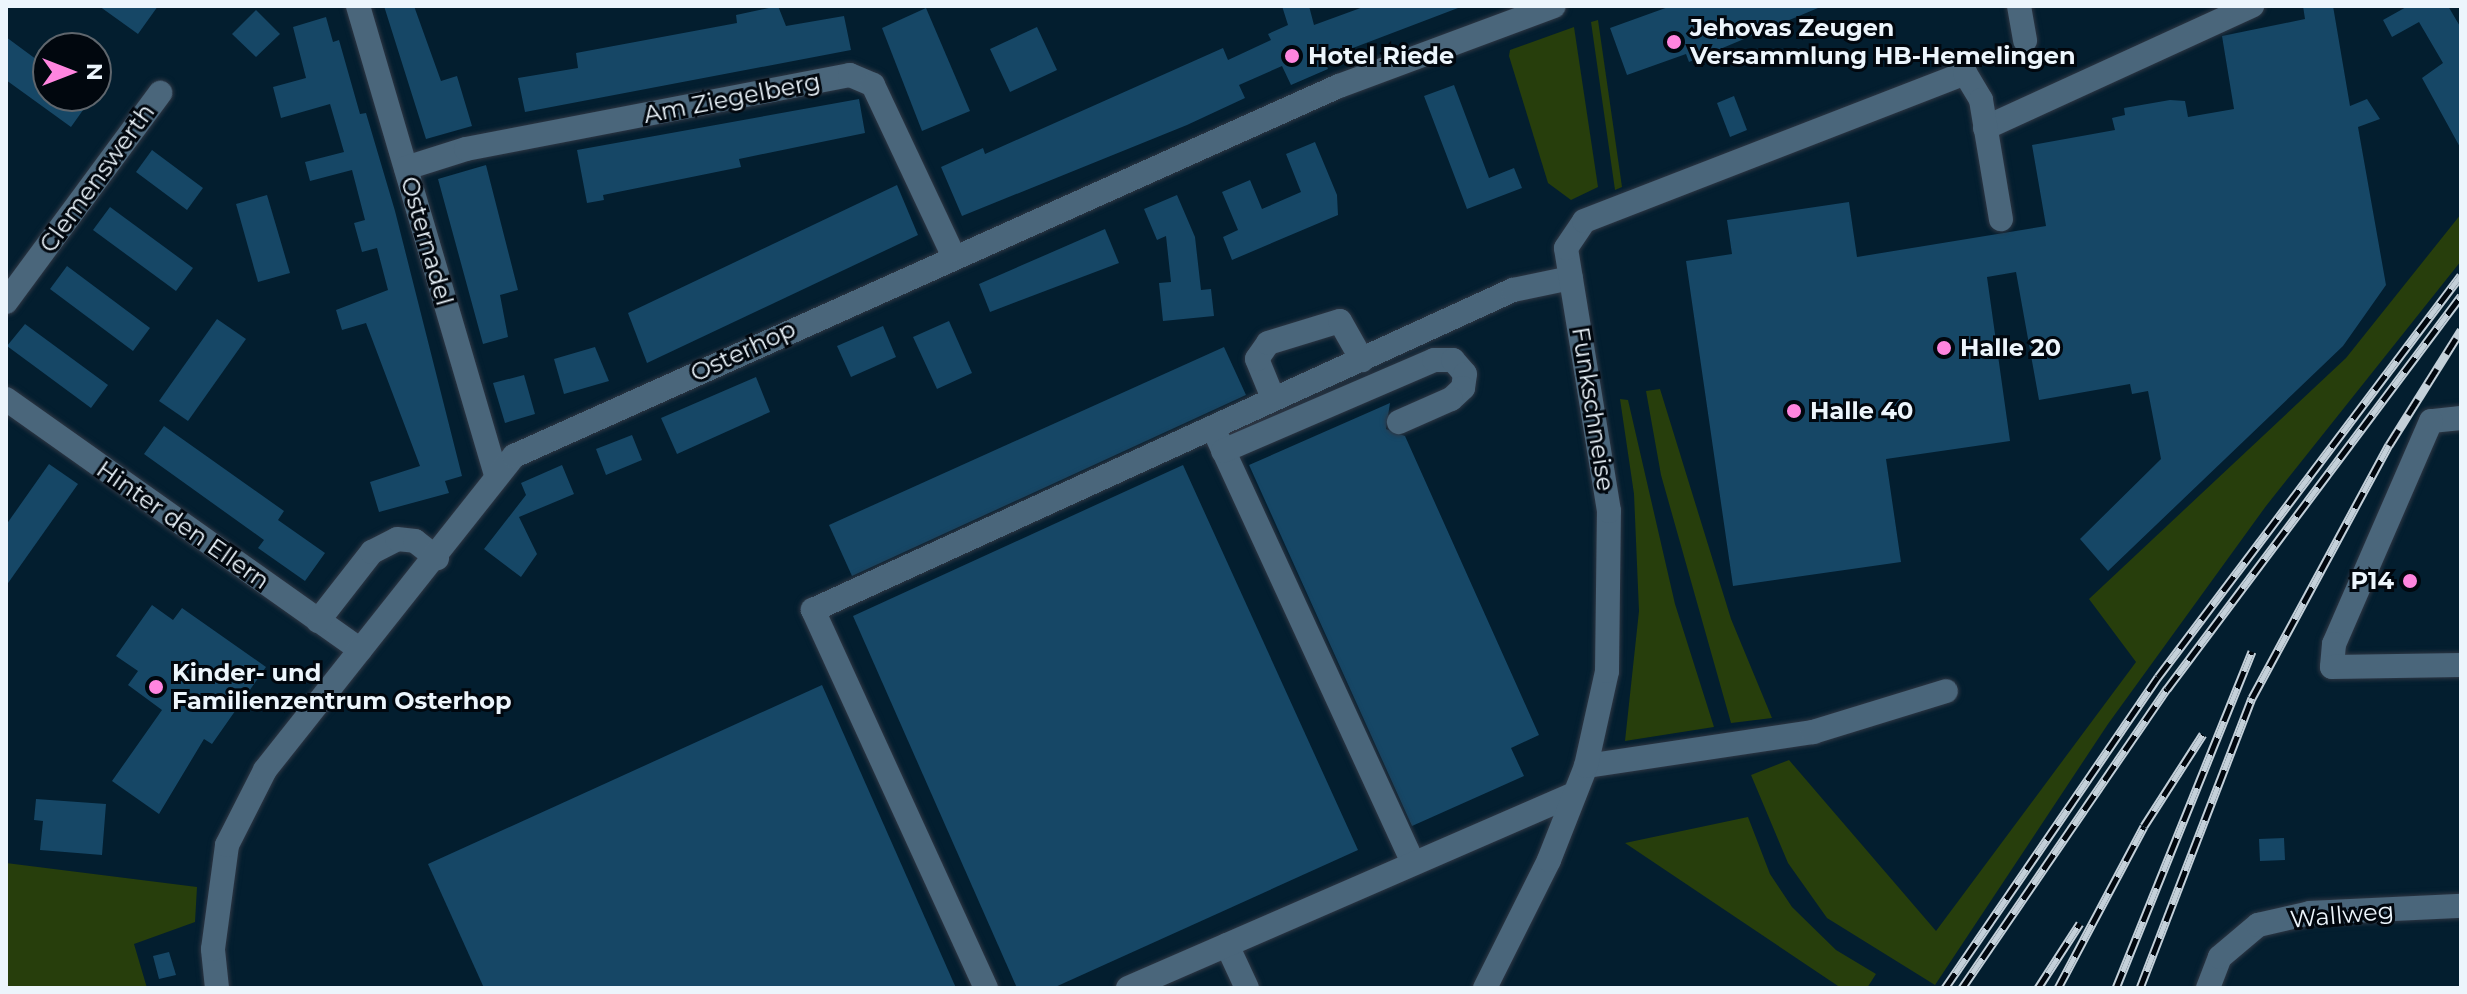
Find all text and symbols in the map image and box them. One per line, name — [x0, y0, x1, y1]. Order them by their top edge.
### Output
place label: Jehovas Zeugen Versammlung HB-Hemelingen — [1690, 14, 2076, 70]
north arrow — [32, 32, 112, 112]
marker: Jehovas Zeugen Versammlung HB-Hemelingen — [1665, 33, 1683, 51]
place label: Hotel Riede — [1308, 42, 1454, 70]
marker: Hotel Riede — [1283, 47, 1301, 65]
text: N — [81, 63, 108, 81]
street label: Am Ziegelberg — [641, 67, 823, 129]
street label: Clemenswerth — [33, 98, 161, 258]
street label: Osternadel — [395, 173, 459, 309]
street label: Osterhop — [686, 314, 800, 388]
street label: Funkschneise — [1566, 325, 1620, 493]
place label: Halle 20 — [1960, 334, 2061, 362]
marker: Halle 20 — [1935, 339, 1953, 357]
place label: Halle 40 — [1810, 397, 1913, 425]
marker: Halle 40 — [1785, 402, 1803, 420]
street label: Hinter den Ellern — [91, 455, 275, 595]
place label: P14 — [2350, 567, 2394, 595]
marker: P14 — [2401, 572, 2419, 590]
place label: Kinder- und Familienzentrum Osterhop — [172, 659, 512, 715]
marker: Kinder- und Familienzentrum Osterhop — [147, 678, 165, 696]
street label: Wallweg — [2289, 896, 2395, 934]

